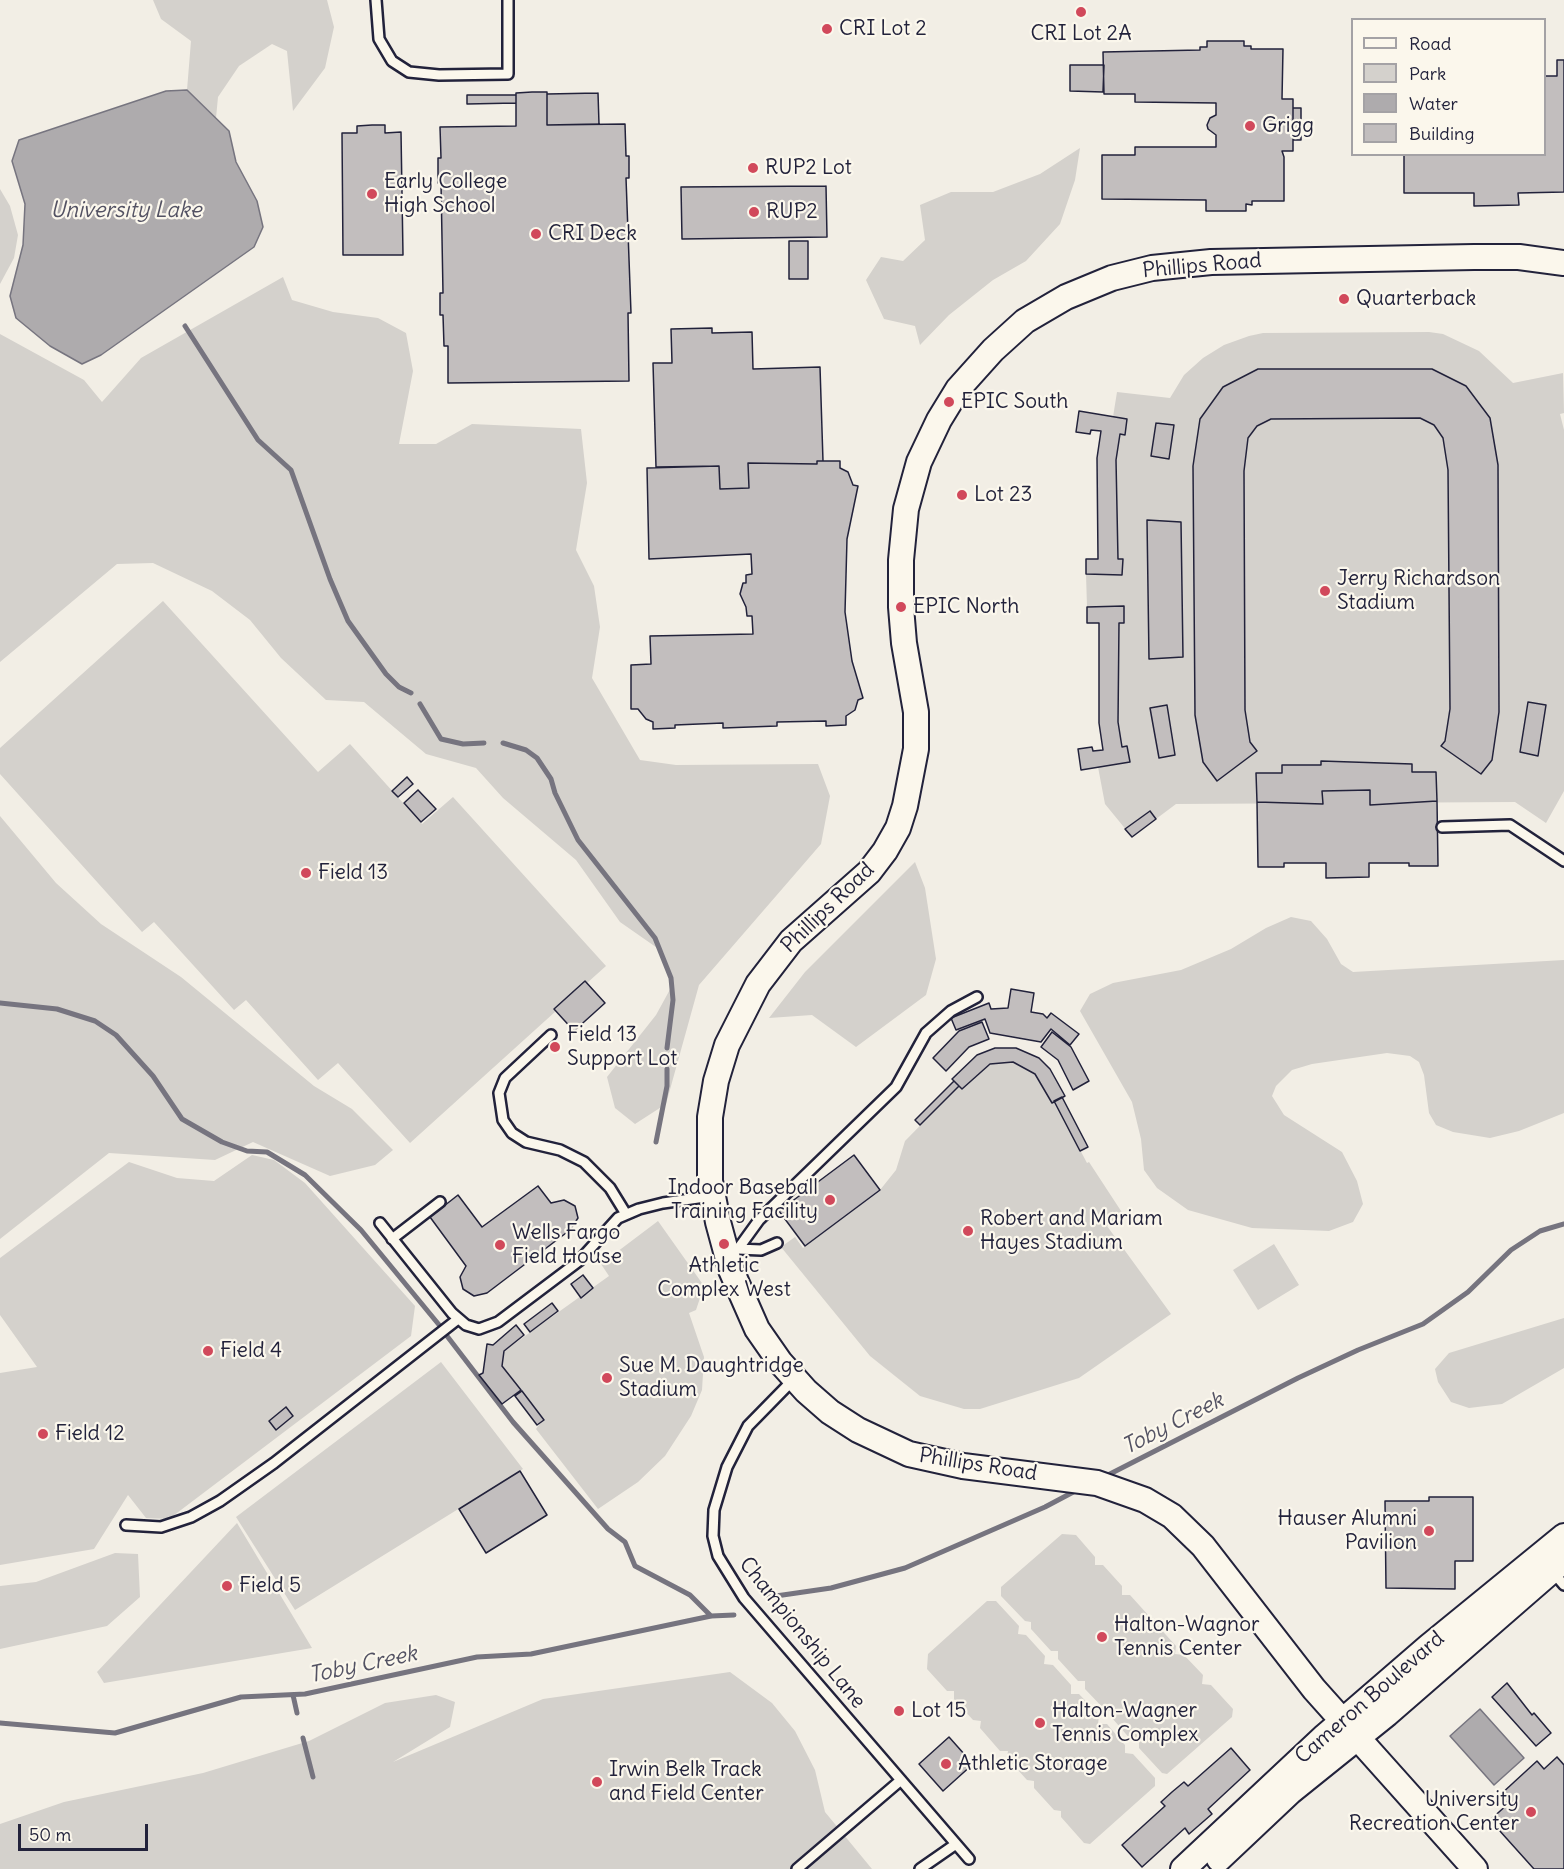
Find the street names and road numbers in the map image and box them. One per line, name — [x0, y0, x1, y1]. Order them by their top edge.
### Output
street label: Phillips Road — [1141, 248, 1263, 284]
street label: Phillips Road — [776, 857, 880, 959]
street label: Phillips Road — [917, 1443, 1039, 1487]
street label: Championship Lane — [733, 1552, 871, 1714]
street label: Cameron Boulevard — [1290, 1626, 1450, 1770]

